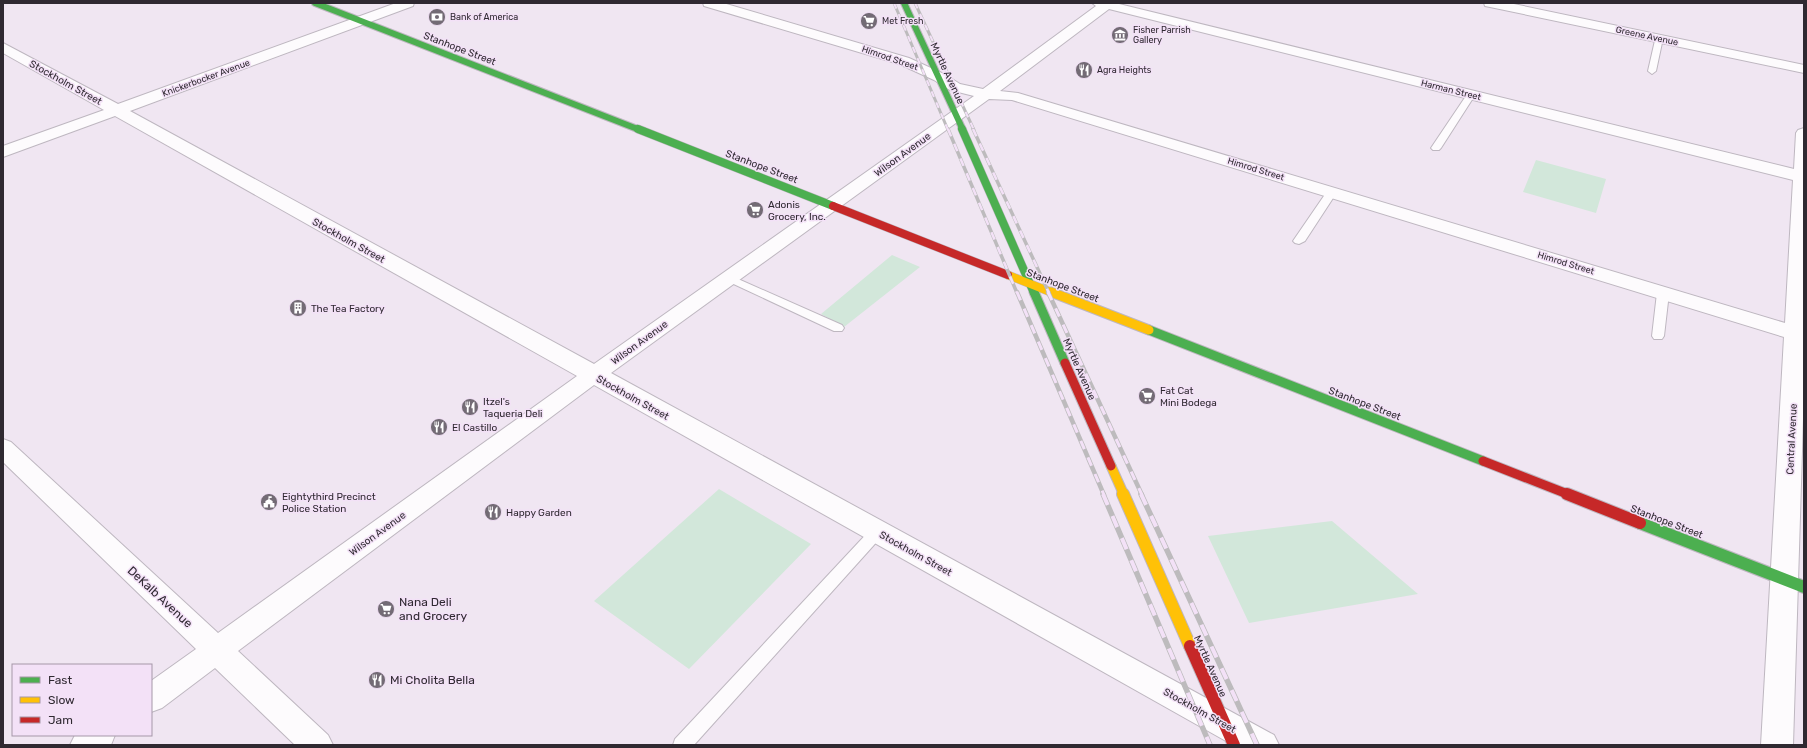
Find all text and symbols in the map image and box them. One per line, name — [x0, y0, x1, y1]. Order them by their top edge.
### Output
bank icon: Bank of America — [427, 7, 447, 27]
supermarket icon: Met Fresh — [859, 11, 879, 31]
place label: Bank of America — [450, 12, 518, 22]
place label: Met Fresh — [882, 16, 923, 26]
museum icon: Fisher Parrish Gallery — [1110, 25, 1130, 45]
place label: Fisher Parrish Gallery — [1133, 25, 1191, 45]
street label: Greene Avenue — [1615, 25, 1679, 47]
street label: Stanhope Street — [422, 30, 498, 68]
street label: Myrtle Avenue — [928, 41, 967, 106]
street label: Himrod Street — [861, 44, 920, 72]
street label: Knickerbocker Avenue — [161, 57, 251, 99]
street label: Stockholm Street — [27, 58, 104, 108]
restaurant icon: Agra Heights — [1074, 60, 1094, 80]
place label: Agra Heights — [1097, 65, 1152, 75]
street label: Harman Street — [1420, 78, 1482, 102]
street label: Wilson Avenue — [872, 130, 934, 179]
street label: Stanhope Street — [724, 148, 800, 186]
street label: Himrod Street — [1226, 156, 1286, 183]
place label: Adonis Grocery, Inc. — [768, 199, 826, 223]
supermarket icon: Adonis Grocery, Inc. — [745, 200, 765, 220]
street label: Stockholm Street — [310, 216, 387, 266]
street label: Himrod Street — [1536, 250, 1596, 277]
street label: Stanhope Street — [1025, 267, 1101, 305]
building icon: The Tea Factory — [288, 298, 308, 318]
place label: The Tea Factory — [311, 303, 385, 315]
street label: Wilson Avenue — [609, 318, 671, 367]
street label: Myrtle Avenue — [1060, 337, 1098, 403]
street label: Stockholm Street — [594, 373, 671, 423]
place label: Fat Cat Mini Bodega — [1160, 385, 1217, 409]
street label: Stanhope Street — [1327, 385, 1403, 423]
supermarket icon: Fat Cat Mini Bodega — [1137, 386, 1157, 406]
place label: Itzel's Taqueria Deli — [483, 396, 543, 420]
restaurant icon: Itzel's Taqueria Deli — [460, 397, 480, 417]
street label: Central Avenue — [1784, 403, 1800, 475]
restaurant icon: El Castillo — [429, 417, 449, 437]
place label: El Castillo — [452, 422, 497, 434]
place label: Eightythird Precinct Police Station — [282, 491, 376, 515]
public building icon: Eightythird Precinct Police Station — [259, 492, 279, 512]
restaurant icon: Happy Garden — [483, 502, 503, 522]
street label: Stanhope Street — [1629, 503, 1705, 541]
place label: Happy Garden — [506, 507, 572, 519]
street label: Wilson Avenue — [347, 509, 409, 558]
street label: Stockholm Street — [877, 529, 954, 579]
street label: DeKalb Avenue — [125, 563, 195, 631]
place label: Nana Deli and Grocery — [399, 595, 467, 623]
supermarket icon: Nana Deli and Grocery — [376, 599, 396, 619]
street label: Myrtle Avenue — [1191, 634, 1229, 700]
legend — [12, 664, 152, 736]
restaurant icon: Mi Cholita Bella — [367, 670, 387, 690]
text: Fast — [48, 673, 72, 687]
place label: Mi Cholita Bella — [390, 673, 475, 687]
street label: Stockholm Street — [1161, 686, 1238, 736]
text: Slow — [48, 693, 75, 707]
text: Jam — [48, 713, 73, 727]

